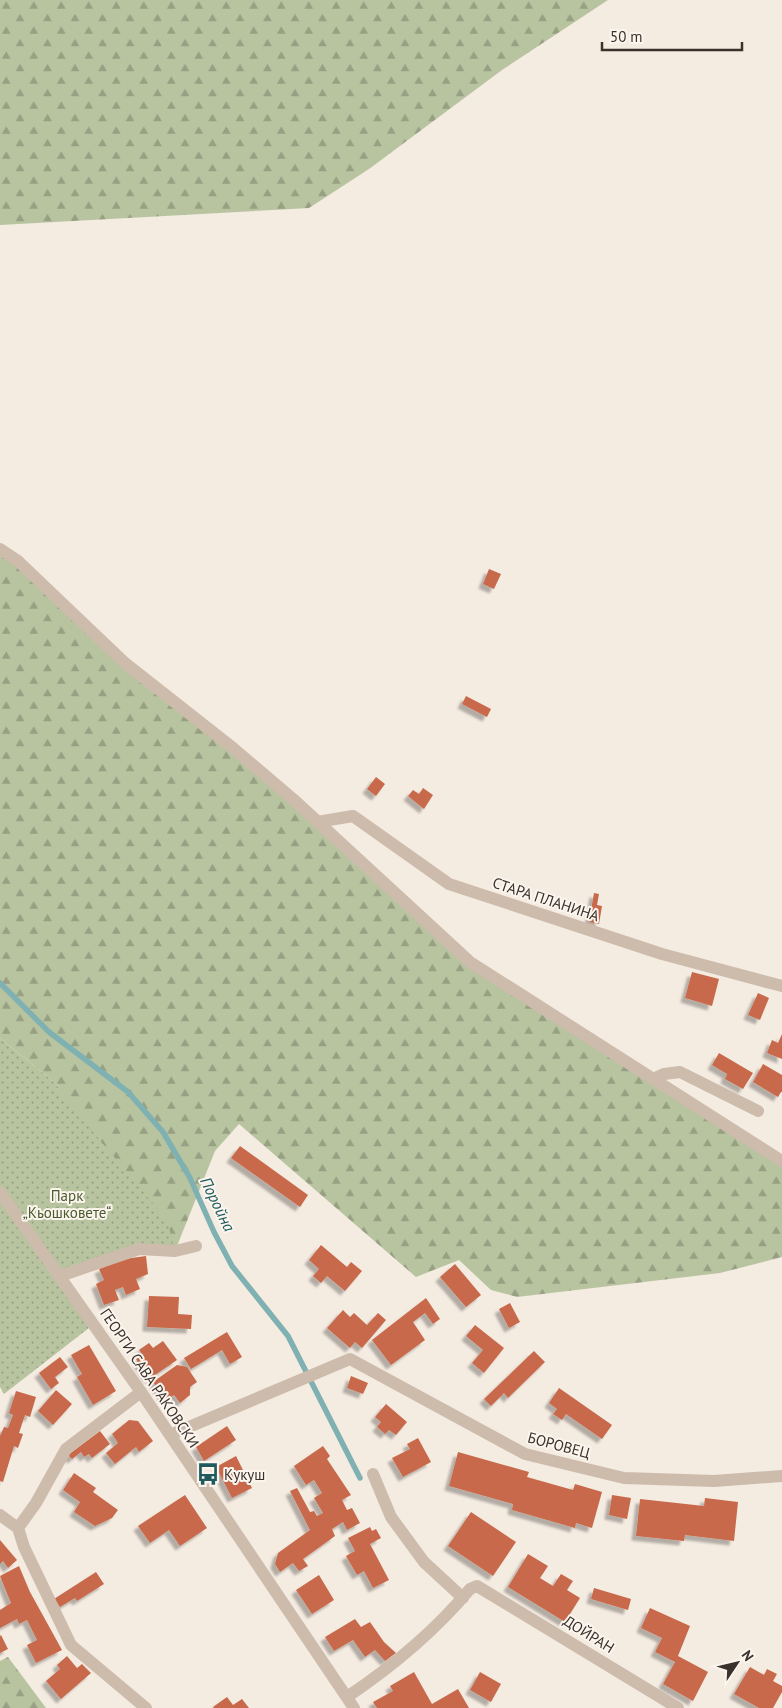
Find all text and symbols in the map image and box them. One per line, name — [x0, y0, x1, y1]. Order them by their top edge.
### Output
scale bar — [602, 20, 742, 52]
text: 50 m — [610, 27, 643, 46]
street label: СТАРА ПЛАНИНА — [490, 873, 602, 925]
water label: Поройна — [196, 1173, 240, 1235]
park label: Парк „Кьошковете“ — [23, 1186, 111, 1222]
street label: ГЕОРГИ САВА РАКОВСКИ — [96, 1305, 204, 1451]
street label: БОРОВЕЦ — [526, 1428, 592, 1462]
bus stop icon: Кукуш — [195, 1461, 221, 1487]
place label: Кукуш — [224, 1465, 265, 1484]
street label: ДОЙРАН — [560, 1611, 618, 1657]
north arrow — [712, 1638, 762, 1688]
text: N — [738, 1647, 758, 1664]

